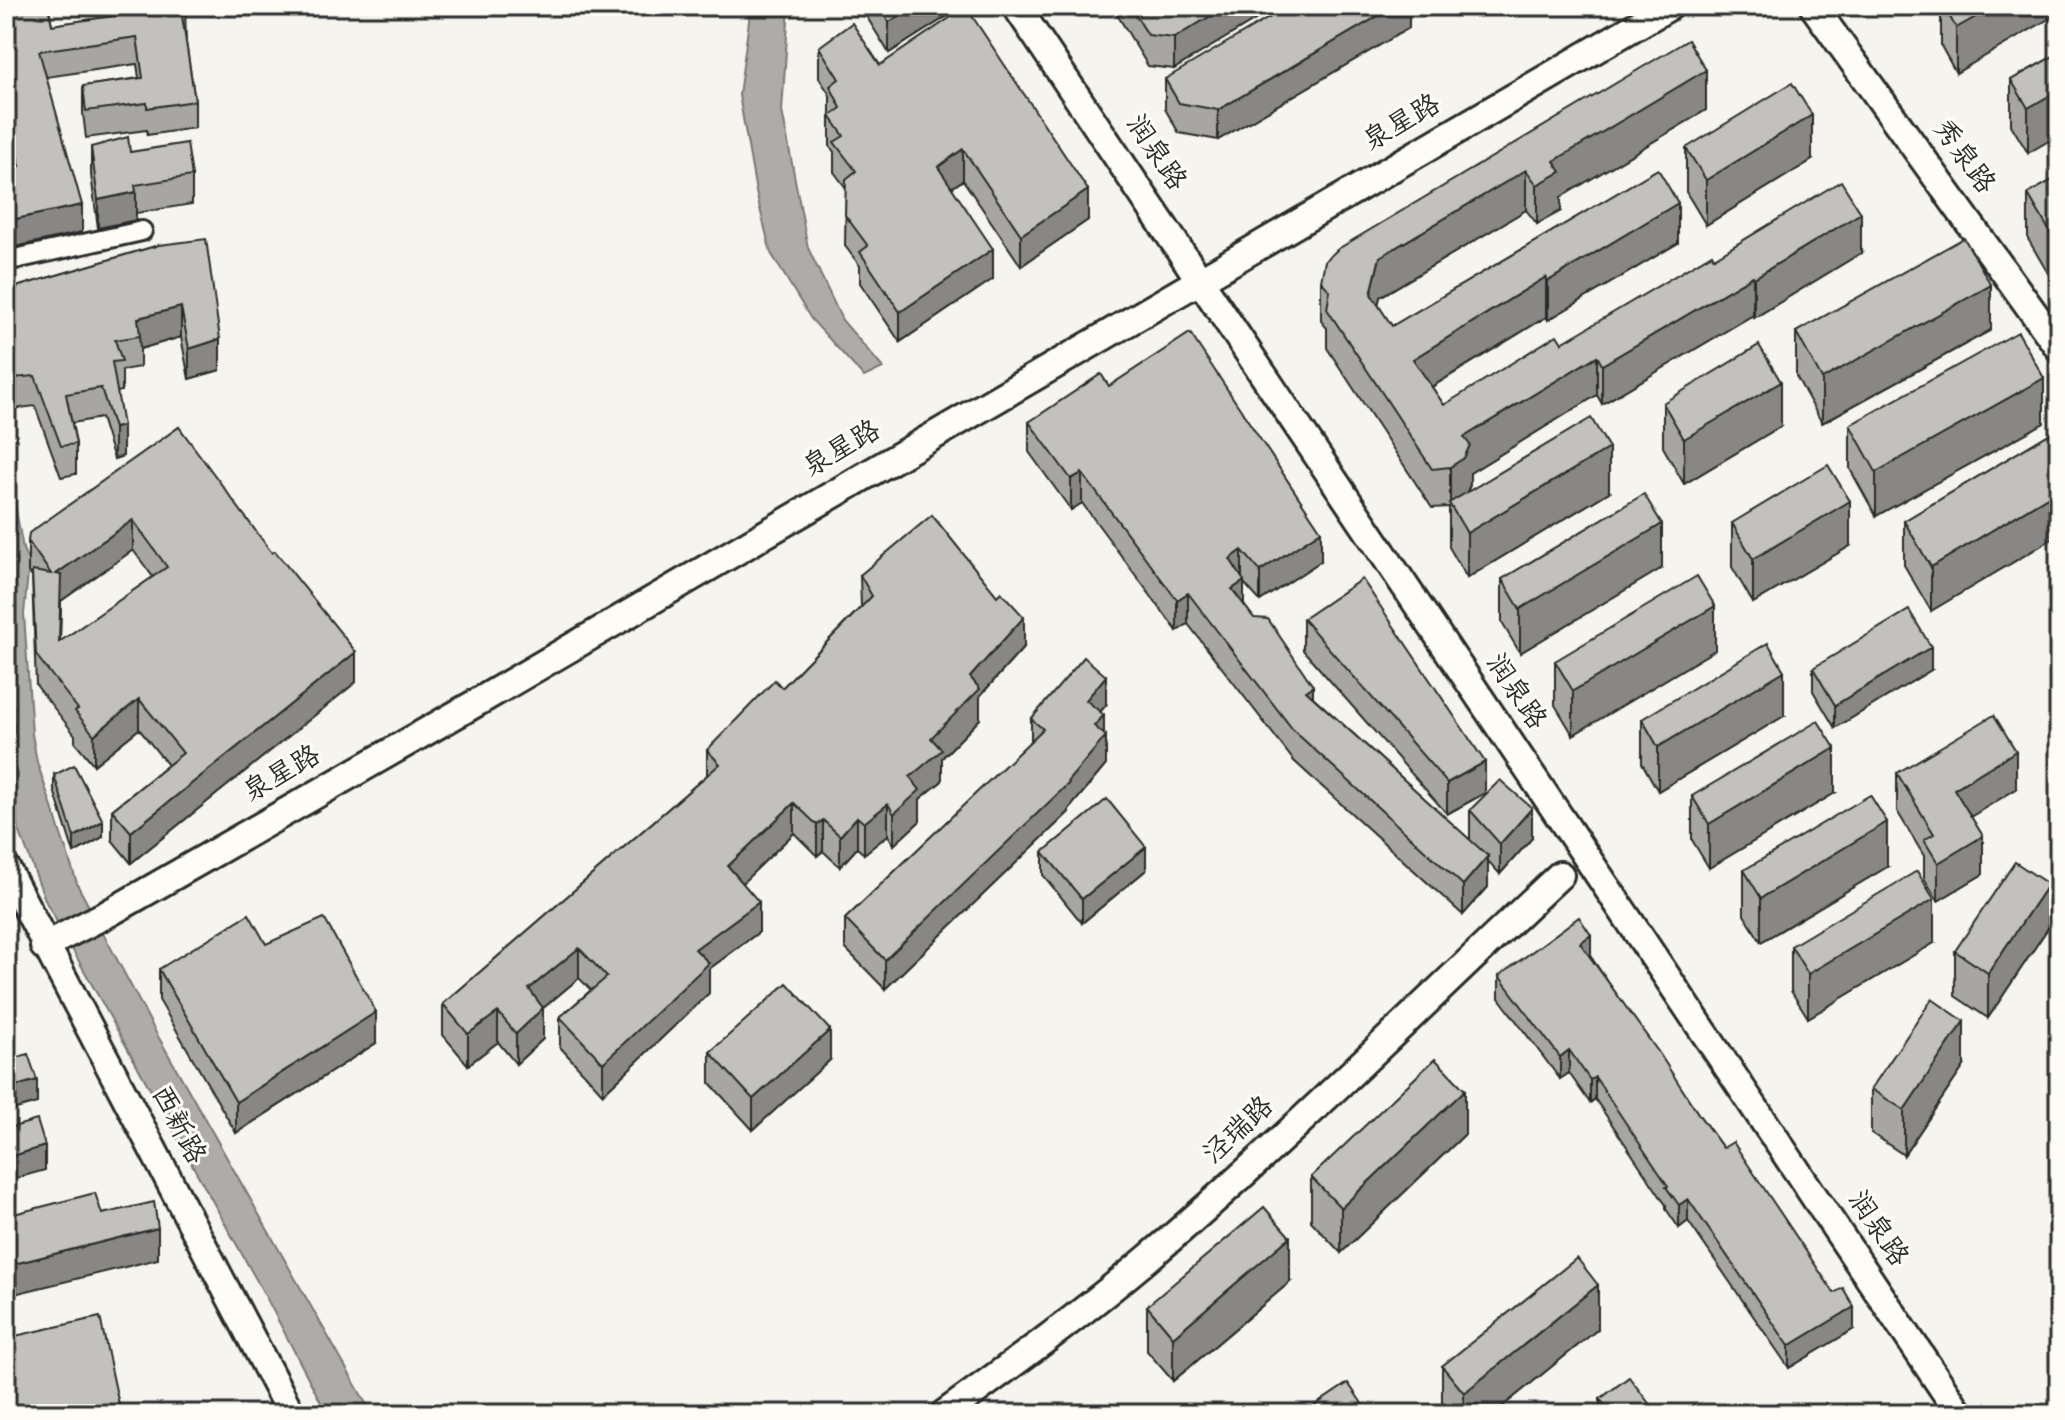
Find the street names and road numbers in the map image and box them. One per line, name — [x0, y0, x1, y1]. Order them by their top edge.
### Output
street label: 泉星路 — [1357, 88, 1448, 160]
street label: 润泉路 — [1117, 109, 1193, 198]
street label: 秀泉路 — [1924, 113, 2002, 202]
street label: 泉星路 — [797, 414, 888, 486]
street label: 润泉路 — [1477, 648, 1553, 737]
street label: 泉星路 — [237, 739, 328, 811]
street label: 西新路 — [142, 1080, 212, 1171]
street label: 泾瑞路 — [1197, 1090, 1282, 1173]
street label: 润泉路 — [1839, 1185, 1915, 1274]

